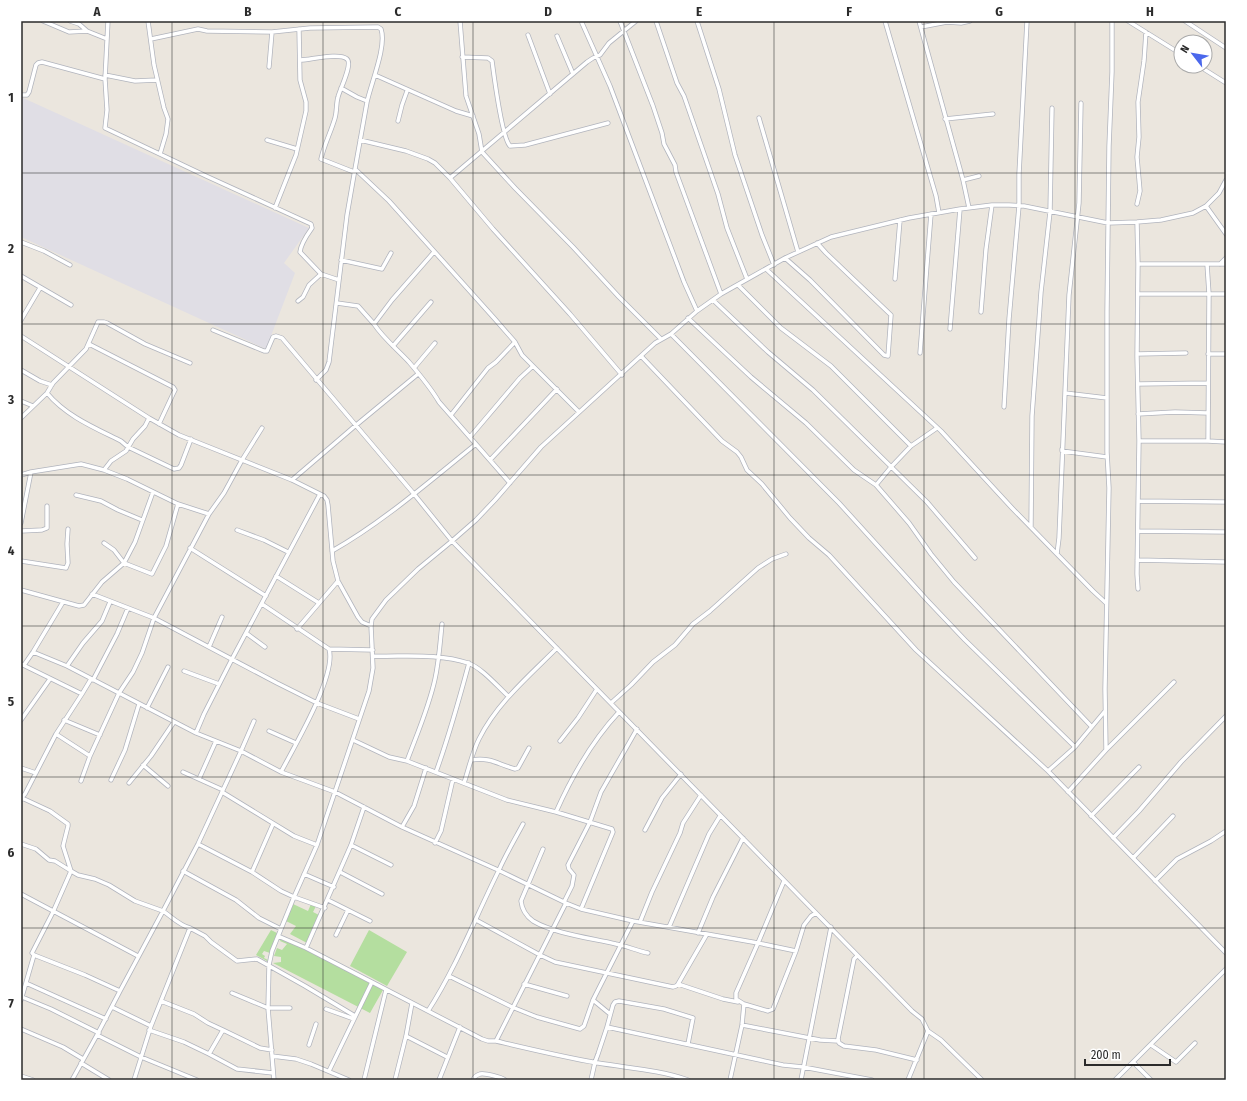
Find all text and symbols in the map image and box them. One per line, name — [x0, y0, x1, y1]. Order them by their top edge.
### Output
text: A — [92, 4, 101, 19]
text: B — [244, 4, 252, 19]
text: C — [395, 4, 402, 19]
text: D — [544, 4, 552, 19]
text: E — [696, 4, 702, 19]
text: F — [846, 4, 852, 19]
text: G — [995, 4, 1003, 19]
text: H — [1146, 4, 1154, 19]
north arrow — [1173, 34, 1213, 74]
text: N — [1178, 43, 1192, 55]
text: 1 — [8, 90, 14, 105]
text: 2 — [7, 241, 14, 256]
text: 3 — [7, 392, 14, 407]
text: 4 — [8, 543, 15, 558]
text: 5 — [8, 694, 14, 709]
text: 6 — [8, 845, 15, 860]
text: 7 — [8, 996, 14, 1011]
scale bar — [1085, 1041, 1170, 1067]
text: 200 m — [1091, 1048, 1121, 1062]

